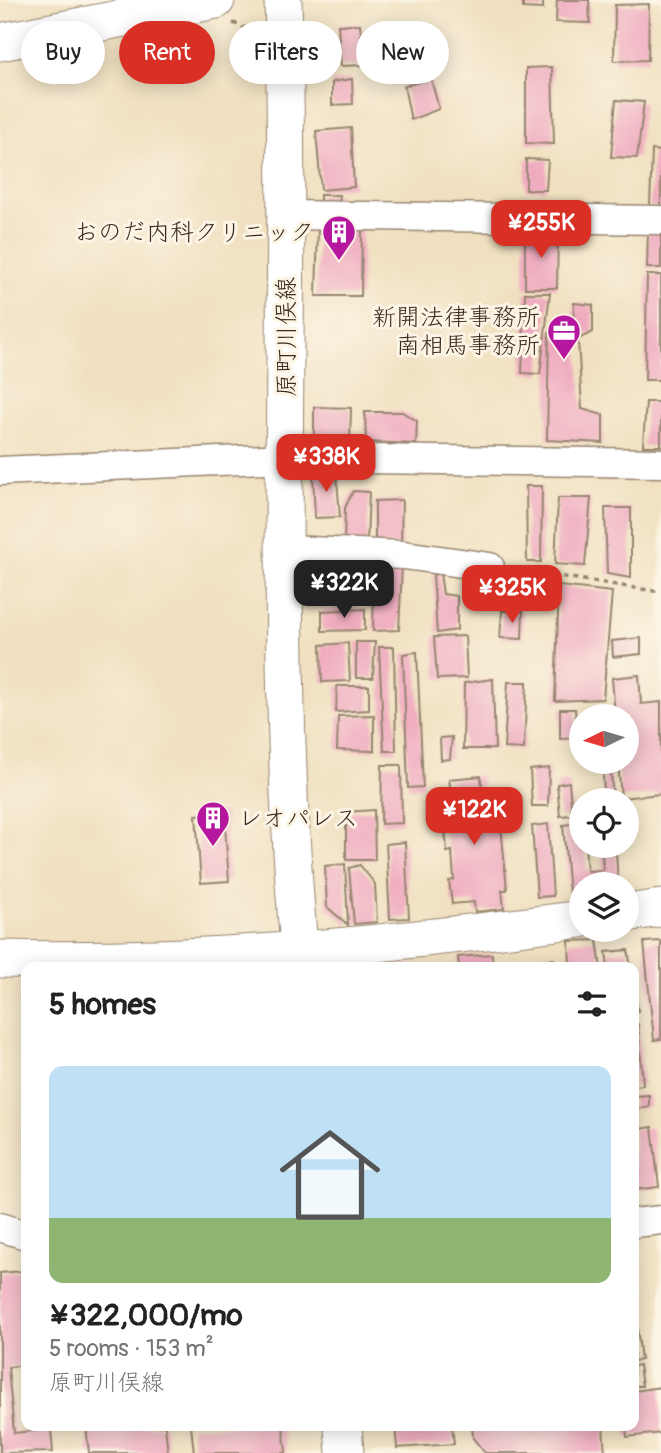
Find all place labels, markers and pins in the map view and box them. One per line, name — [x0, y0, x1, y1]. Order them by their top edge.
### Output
pin: ¥255K — [492, 201, 590, 260]
building icon: おのだ内科クリニック — [320, 213, 358, 262]
place label: おのだ内科クリニック — [74, 218, 314, 247]
place label: 新開法律事務所 南相馬事務所 — [372, 303, 540, 360]
office icon: 新開法律事務所 南相馬事務所 — [545, 312, 583, 361]
pin: ¥338K — [277, 434, 375, 494]
pin: ¥322K — [295, 560, 393, 620]
pin: ¥325K — [463, 566, 561, 625]
pin: ¥122K — [425, 788, 523, 847]
building icon: レオパレス — [194, 799, 232, 848]
place label: レオパレス — [238, 804, 358, 833]

